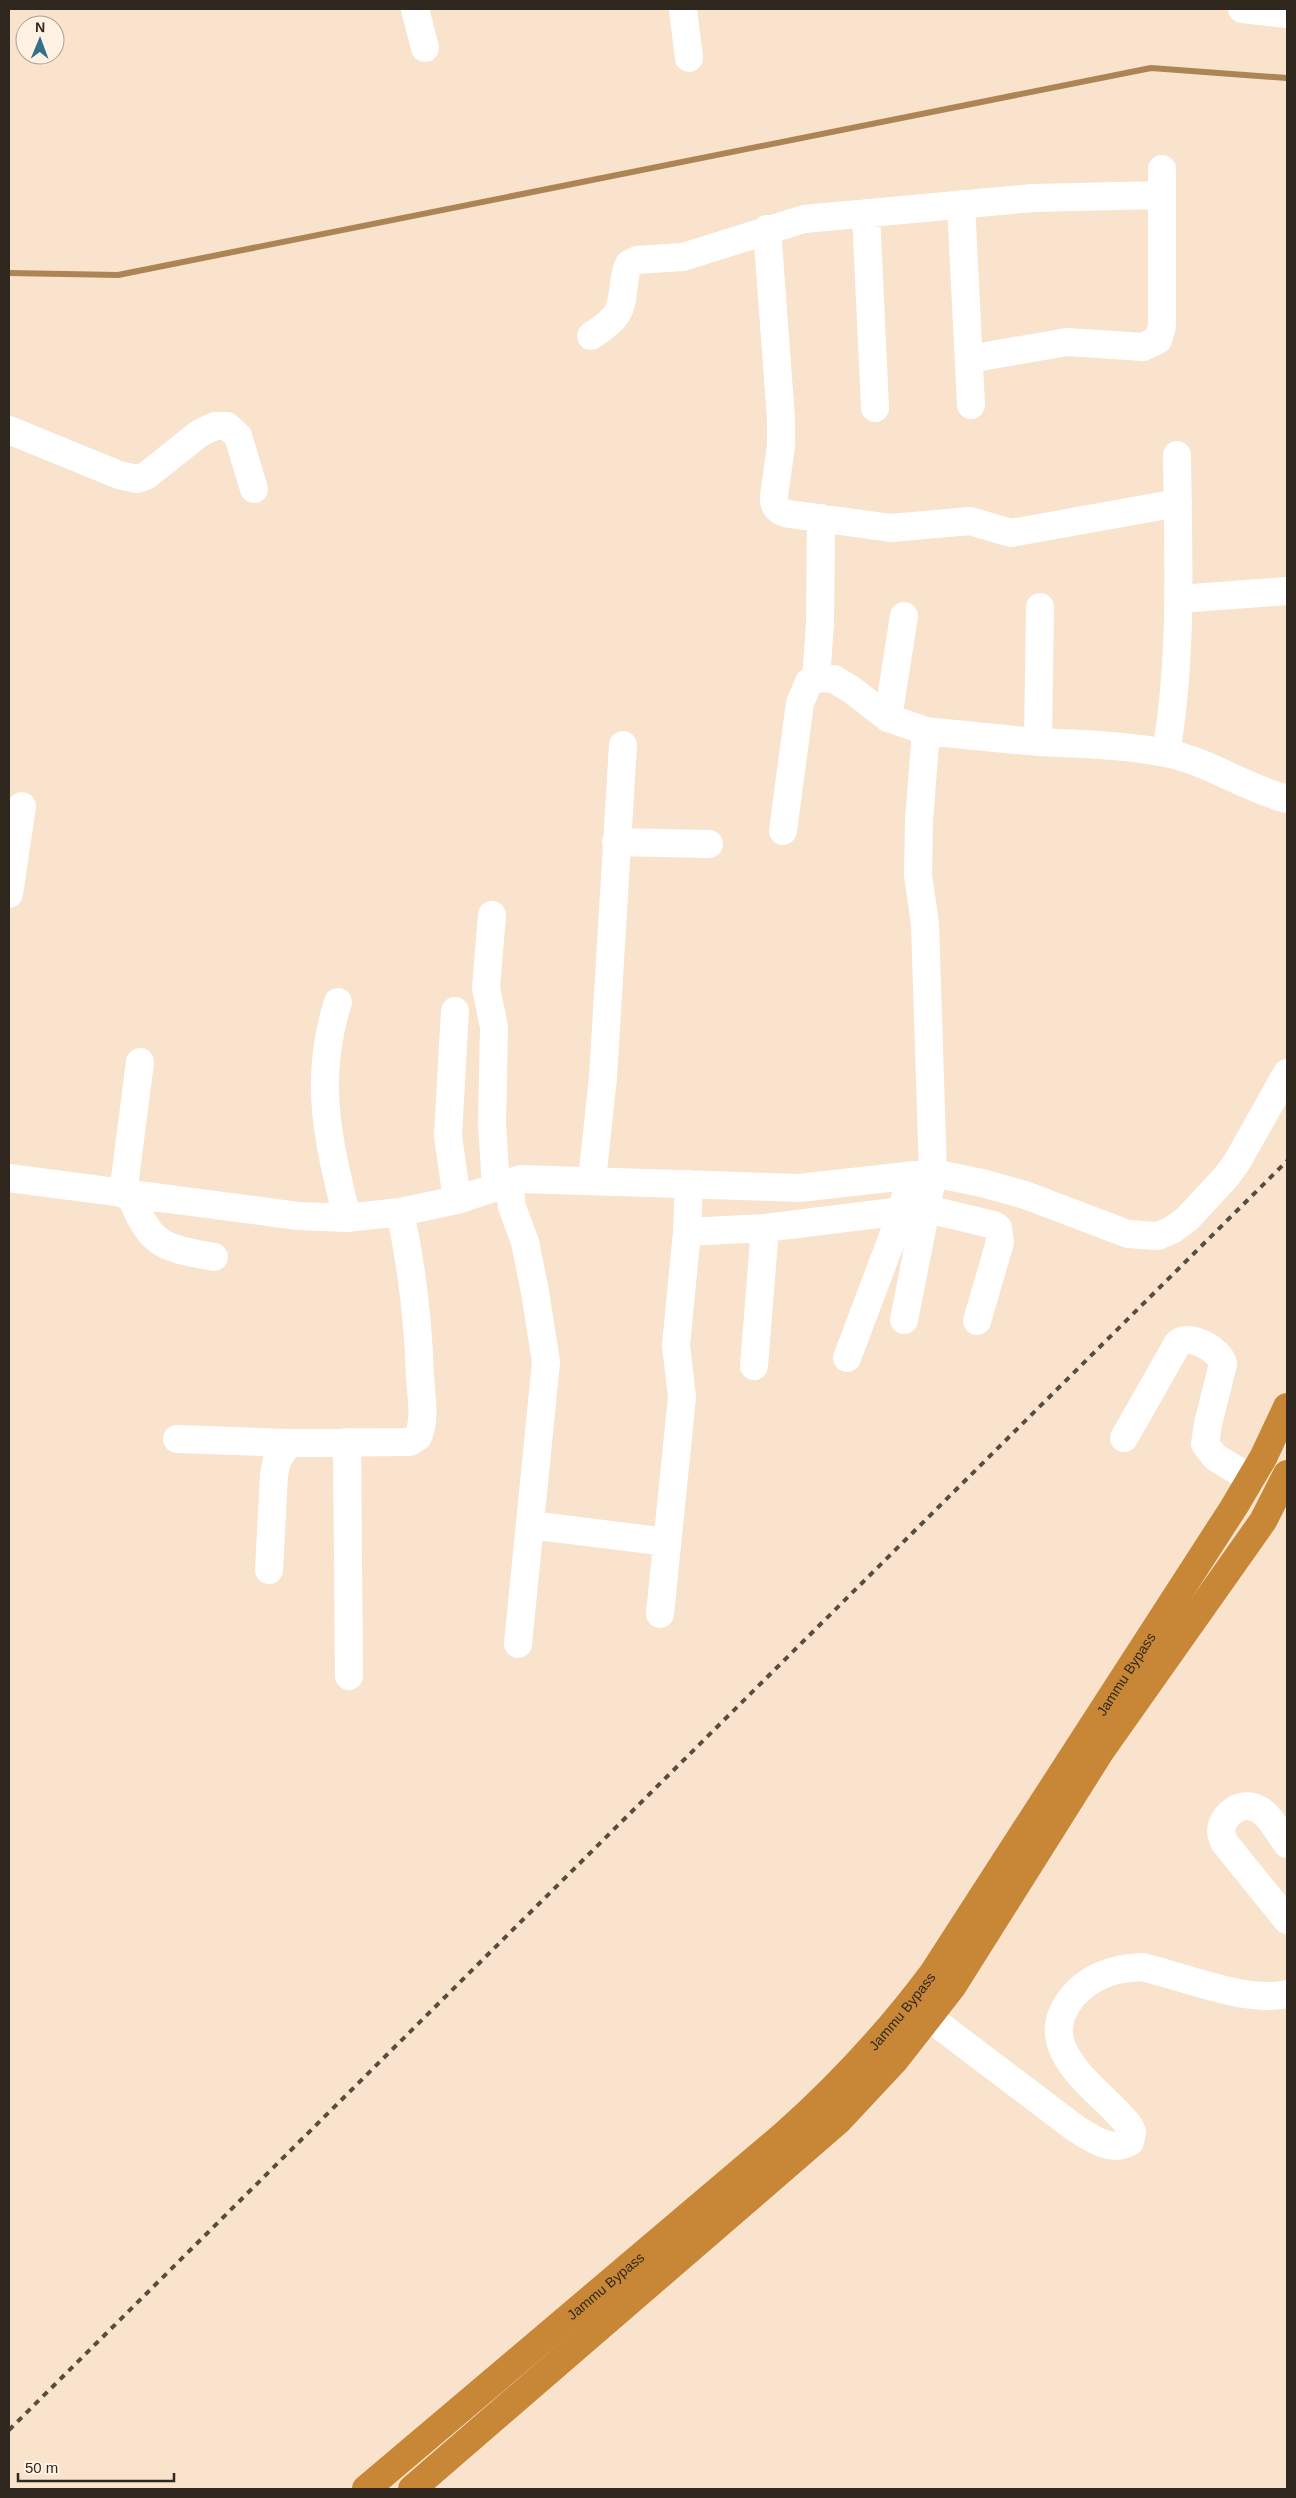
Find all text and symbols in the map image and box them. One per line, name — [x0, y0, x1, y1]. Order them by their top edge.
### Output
north arrow — [15, 15, 65, 65]
text: N — [35, 19, 45, 35]
street label: Jammu Bypass — [1093, 1630, 1159, 1719]
street label: Jammu Bypass — [865, 1969, 939, 2053]
street label: Jammu Bypass — [564, 2249, 647, 2323]
scale bar — [18, 2450, 174, 2482]
text: 50 m — [25, 2459, 58, 2476]

